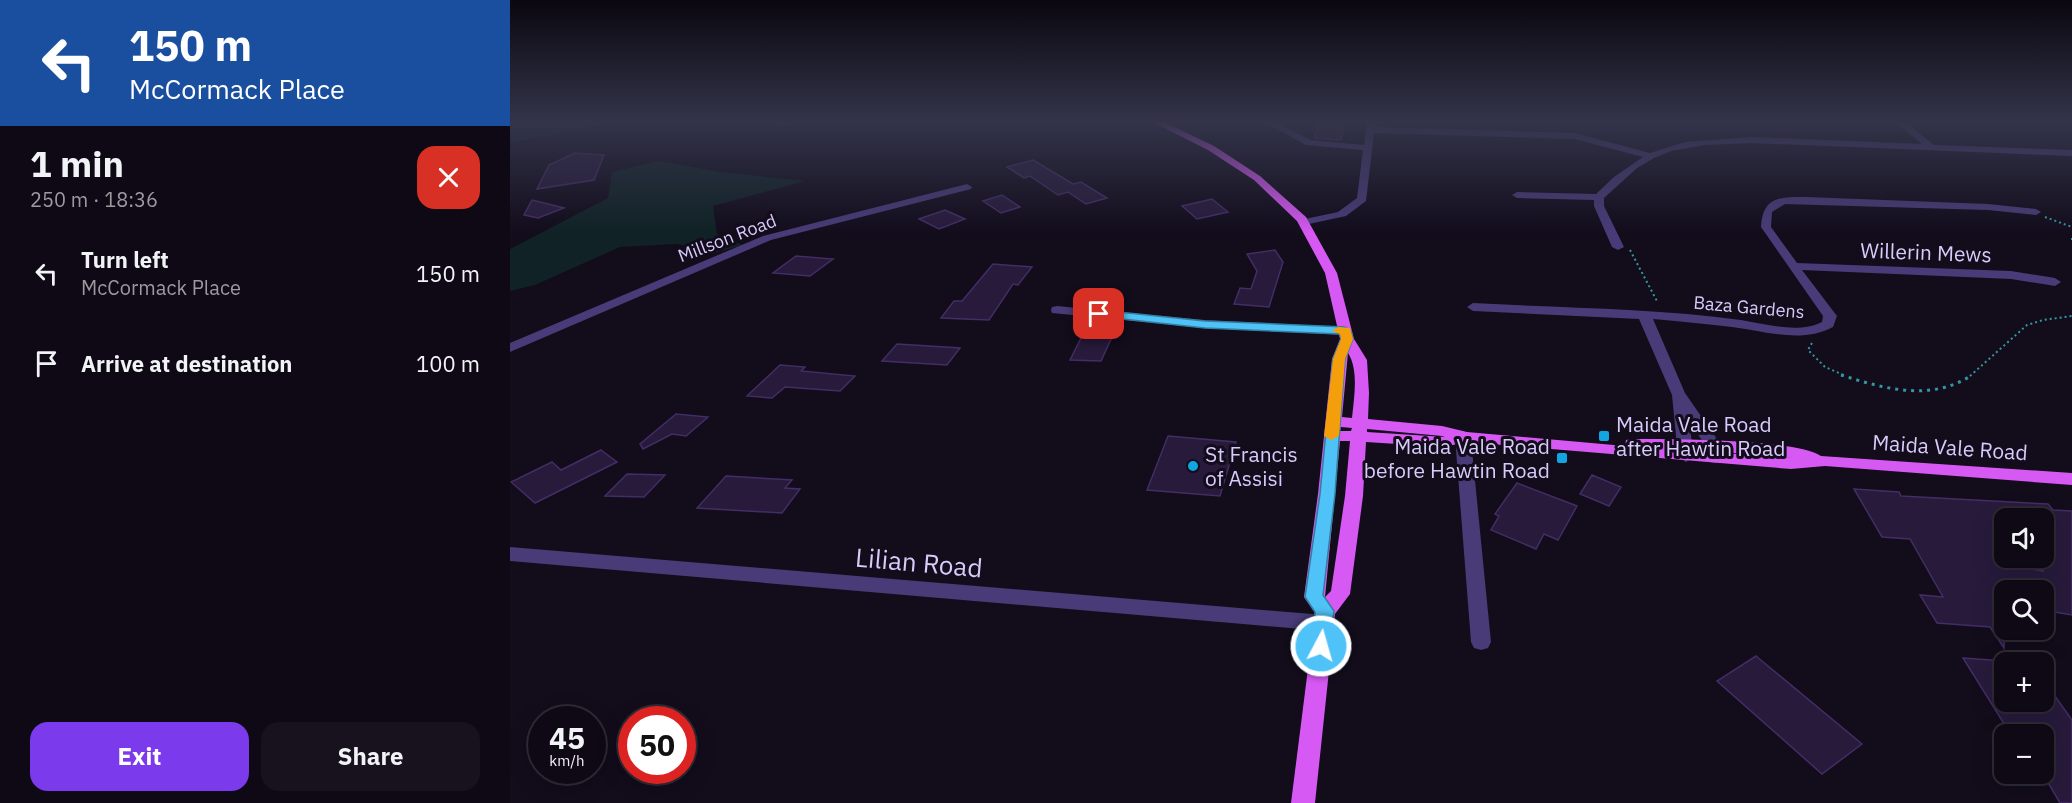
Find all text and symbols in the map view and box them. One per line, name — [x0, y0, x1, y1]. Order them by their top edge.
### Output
text: 150 m — [129, 18, 252, 73]
icon: left — [30, 24, 108, 102]
text: McCormack Place — [129, 71, 345, 106]
text: 1 min — [30, 140, 124, 187]
button: close — [417, 146, 480, 209]
text: 250 m · 18:36 — [30, 186, 158, 213]
street label: Millson Road — [675, 209, 779, 267]
street label: Willerin Mews — [1860, 236, 1992, 268]
text: Turn left — [81, 245, 169, 274]
icon: left — [30, 257, 63, 290]
text: 150 m — [416, 259, 480, 288]
text: McCormack Place — [81, 274, 241, 301]
pin — [1073, 288, 1124, 339]
street label: Baza Gardens — [1692, 291, 1806, 323]
icon: arrive — [1082, 297, 1115, 330]
icon: arrive — [30, 347, 63, 380]
text: Arrive at destination — [81, 349, 292, 378]
text: 100 m — [416, 349, 480, 378]
place label: Maida Vale Road after Hawtin Road — [1616, 410, 1785, 462]
street label: Maida Vale Road — [1871, 428, 2029, 466]
marker: Maida Vale Road after Hawtin Road — [1597, 429, 1611, 443]
place label: Maida Vale Road before Hawtin Road — [1364, 432, 1550, 484]
place label: St Francis of Assisi — [1205, 440, 1298, 492]
marker: Maida Vale Road before Hawtin Road — [1555, 451, 1569, 465]
marker: St Francis of Assisi — [1186, 459, 1200, 473]
map controls — [1994, 508, 2054, 784]
button: sound — [1994, 508, 2054, 568]
street label: Lilian Road — [854, 540, 984, 584]
button: search — [1994, 580, 2054, 640]
position arrow — [1289, 614, 1353, 678]
button: + — [1994, 652, 2054, 712]
speed limit sign: 50 — [618, 706, 696, 784]
text: 45 — [549, 718, 585, 757]
button: Exit — [30, 722, 249, 791]
button: Share — [261, 722, 480, 791]
button: − — [1994, 724, 2054, 784]
text: km/h — [549, 751, 585, 770]

